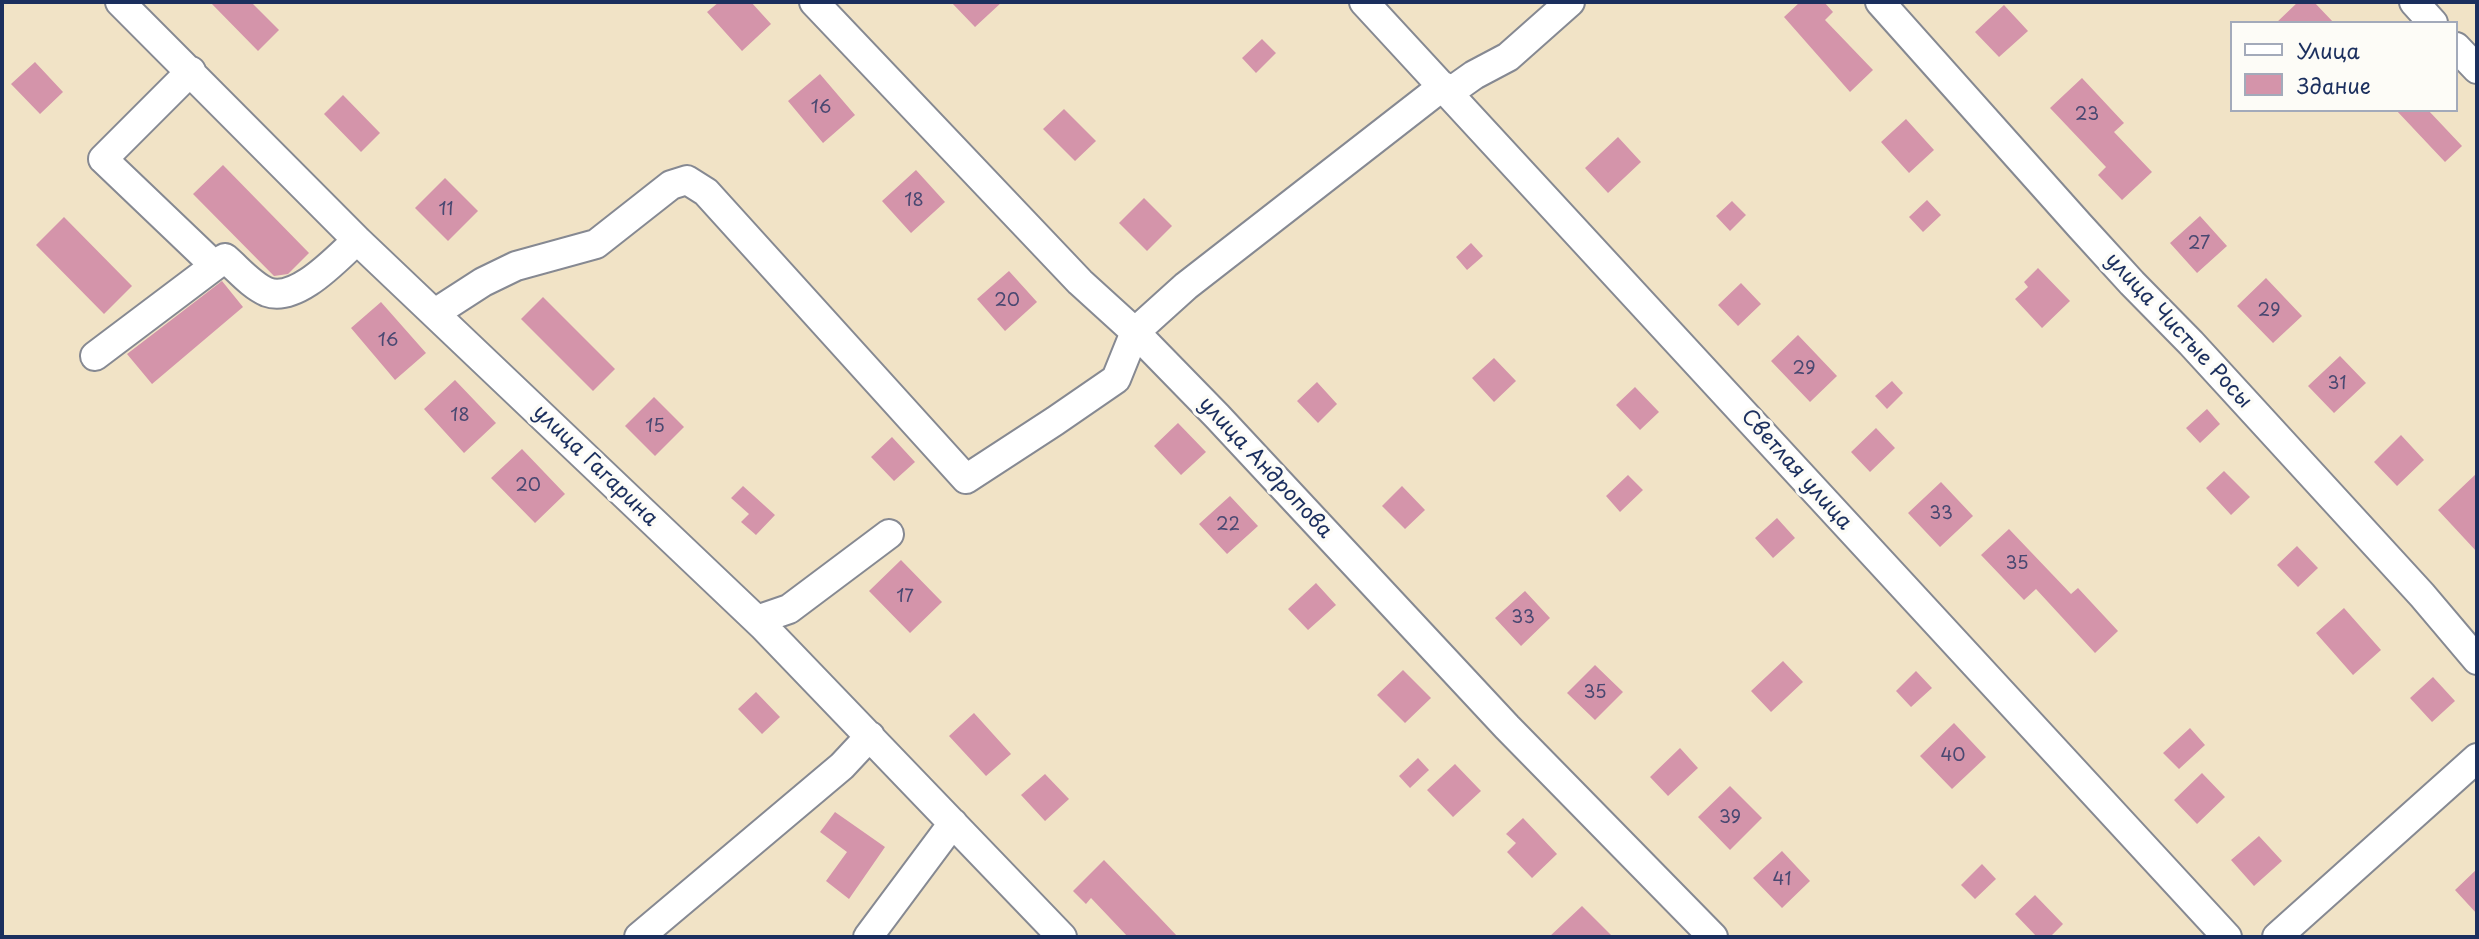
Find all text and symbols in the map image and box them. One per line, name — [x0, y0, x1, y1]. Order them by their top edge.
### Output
legend — [2230, 21, 2458, 112]
text: Улица — [2297, 34, 2360, 66]
text: Здание — [2297, 69, 2371, 101]
house number: 16 — [811, 97, 831, 119]
house number: 23 — [2075, 104, 2099, 126]
house number: 18 — [904, 190, 924, 212]
house number: 11 — [438, 199, 454, 221]
house number: 27 — [2188, 233, 2210, 255]
street label: улица Чистые Росы — [2099, 248, 2257, 414]
house number: 20 — [994, 290, 1020, 312]
house number: 29 — [2258, 300, 2280, 322]
house number: 16 — [378, 330, 398, 352]
house number: 29 — [1793, 358, 1815, 380]
house number: 31 — [2328, 373, 2346, 395]
street label: улица Андропова — [1193, 392, 1337, 544]
street label: улица Гагарина — [527, 400, 663, 532]
street label: Светлая улица — [1735, 404, 1857, 536]
house number: 18 — [450, 405, 470, 427]
house number: 15 — [645, 416, 665, 438]
house number: 20 — [515, 475, 541, 497]
house number: 33 — [1929, 503, 1953, 525]
house number: 22 — [1216, 514, 1240, 536]
house number: 35 — [2005, 553, 2029, 575]
house number: 17 — [896, 586, 914, 608]
house number: 33 — [1511, 607, 1535, 629]
house number: 35 — [1583, 682, 1607, 704]
house number: 40 — [1940, 745, 1966, 767]
house number: 39 — [1719, 807, 1741, 829]
house number: 41 — [1773, 869, 1791, 891]

